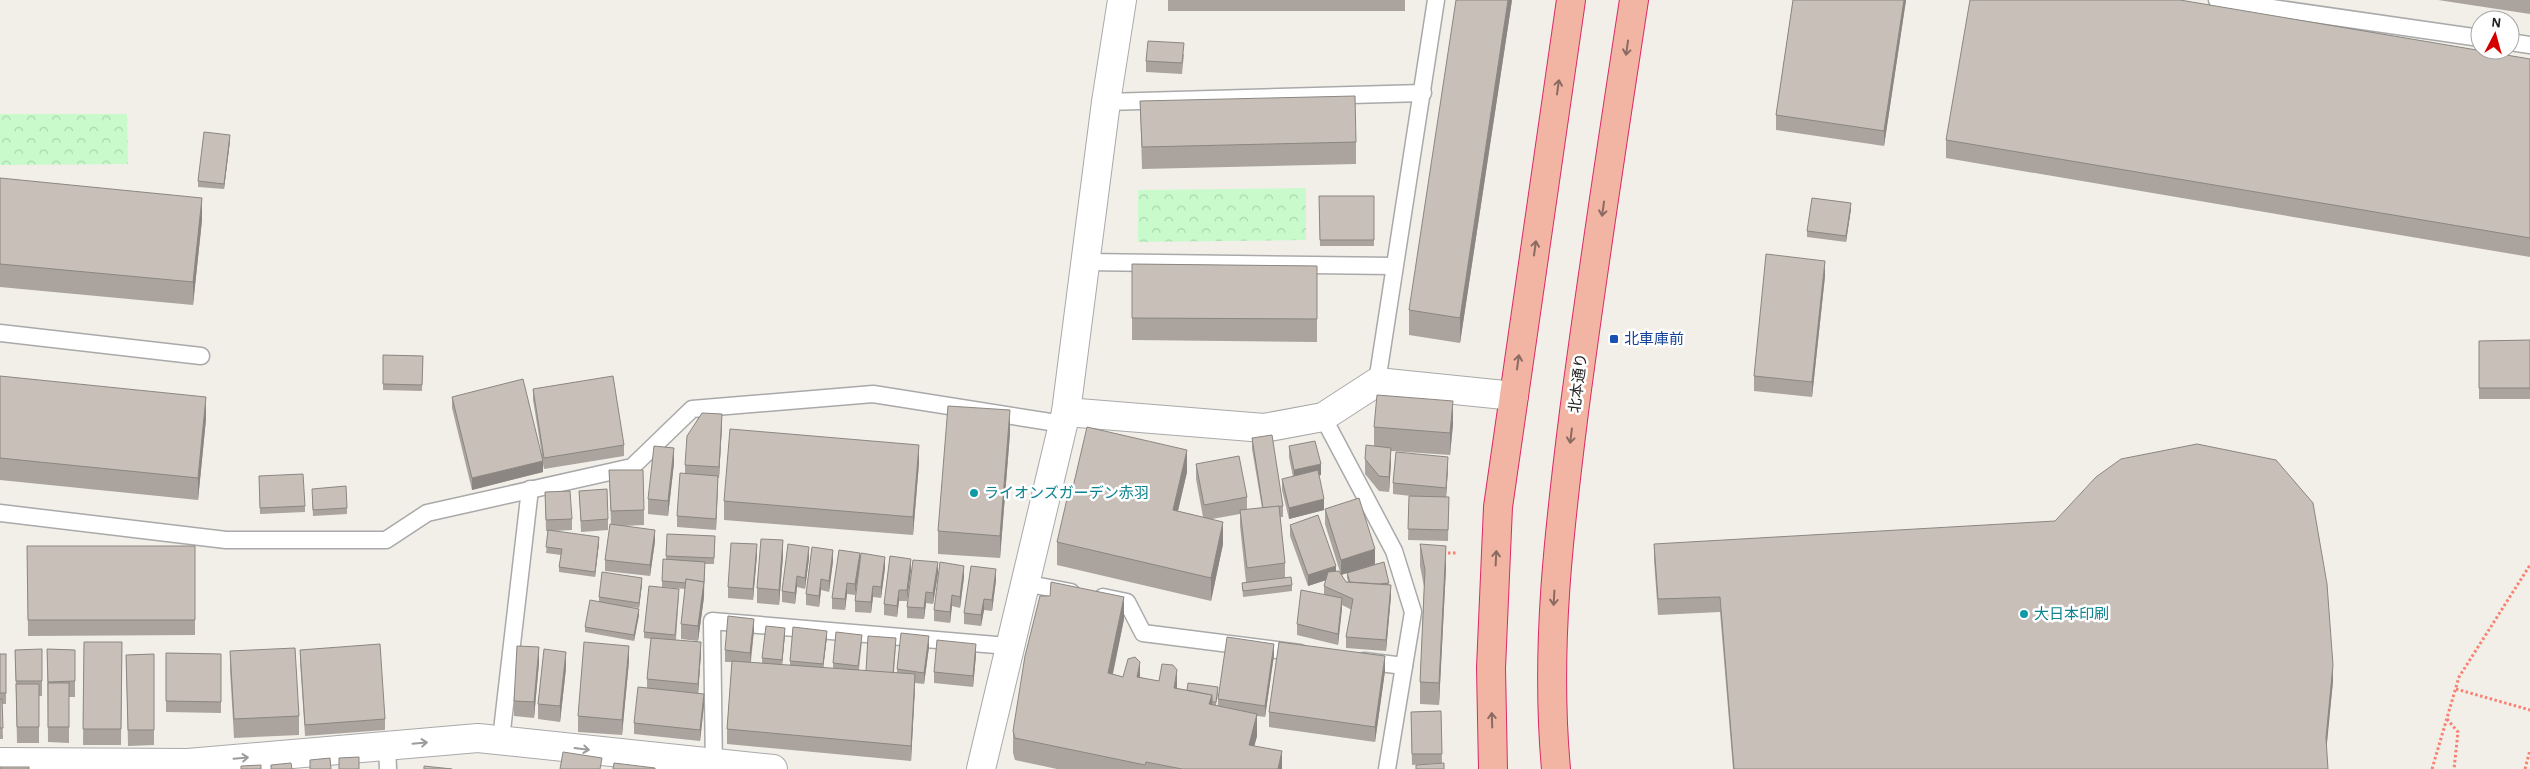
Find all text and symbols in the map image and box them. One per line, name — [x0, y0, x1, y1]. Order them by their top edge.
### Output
north arrow — [2470, 10, 2520, 60]
text: N — [2491, 16, 2502, 31]
one-way arrow — [1621, 40, 1631, 56]
one-way arrow — [1553, 80, 1563, 96]
one-way arrow — [1598, 201, 1608, 217]
one-way arrow — [1530, 240, 1540, 256]
place label: 北車庫前 — [1624, 330, 1684, 347]
marker: 北車庫前 — [1608, 333, 1620, 345]
street label: 北本通り — [1565, 352, 1590, 414]
one-way arrow — [1514, 354, 1524, 370]
one-way arrow — [1566, 428, 1576, 444]
place label: ライオンズガーデン赤羽 — [984, 485, 1149, 501]
marker: ライオンズガーデン赤羽 — [968, 487, 980, 499]
one-way arrow — [1491, 550, 1500, 566]
one-way arrow — [1549, 589, 1559, 605]
place label: 大日本印刷 — [2034, 606, 2109, 622]
marker: 大日本印刷 — [2018, 608, 2030, 620]
one-way arrow — [1487, 713, 1497, 729]
one-way arrow — [412, 738, 428, 748]
one-way arrow — [574, 744, 590, 754]
one-way arrow — [233, 753, 249, 763]

